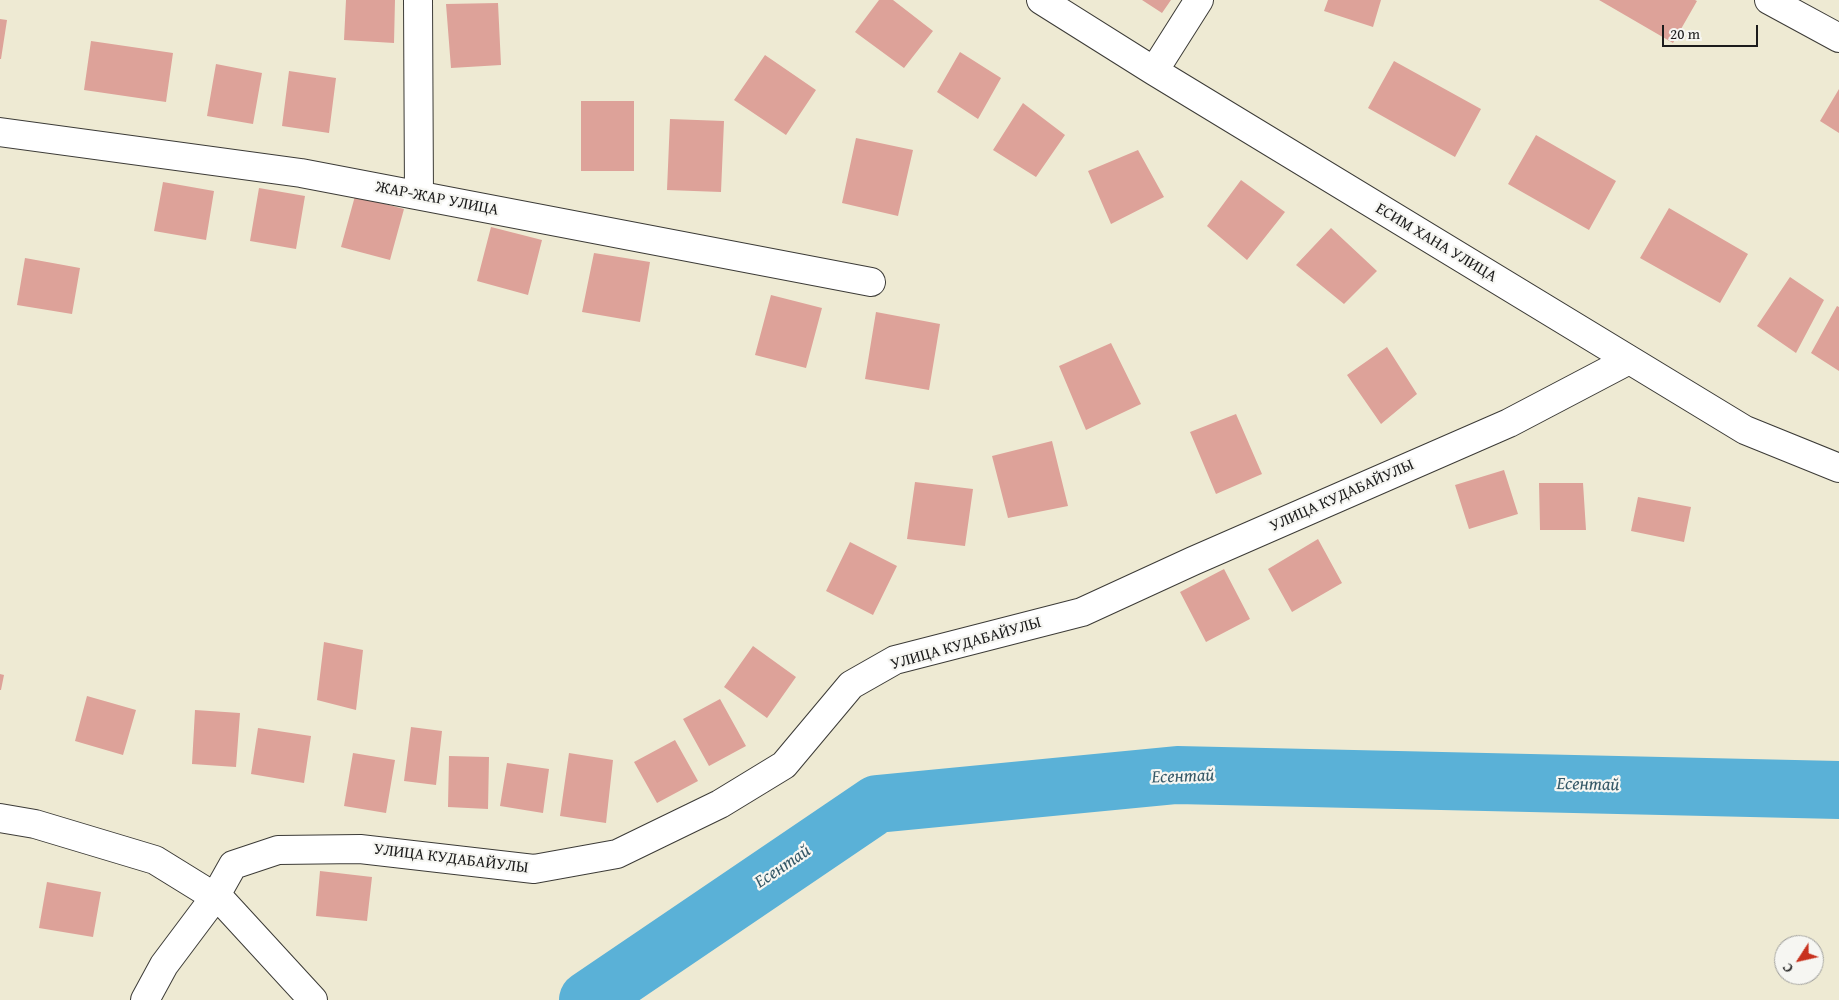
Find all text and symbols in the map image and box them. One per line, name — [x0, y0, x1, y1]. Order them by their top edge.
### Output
scale bar — [1664, 15, 1760, 47]
text: 20 m — [1670, 23, 1700, 44]
street label: ЖАР-ЖАР УЛИЦА — [374, 178, 500, 220]
street label: ЕСИМ ХАНА УЛИЦА — [1372, 199, 1500, 287]
street label: УЛИЦА КУДАБАЙУЛЫ — [1267, 456, 1417, 536]
street label: УЛИЦА КУДАБАЙУЛЫ — [889, 613, 1043, 675]
water label: Есентай — [1151, 765, 1215, 789]
water label: Есентай — [1556, 774, 1620, 796]
street label: УЛИЦА КУДАБАЙУЛЫ — [373, 840, 529, 878]
water label: Есентай — [751, 840, 815, 894]
north arrow — [1774, 935, 1824, 985]
text: С — [1777, 959, 1798, 977]

